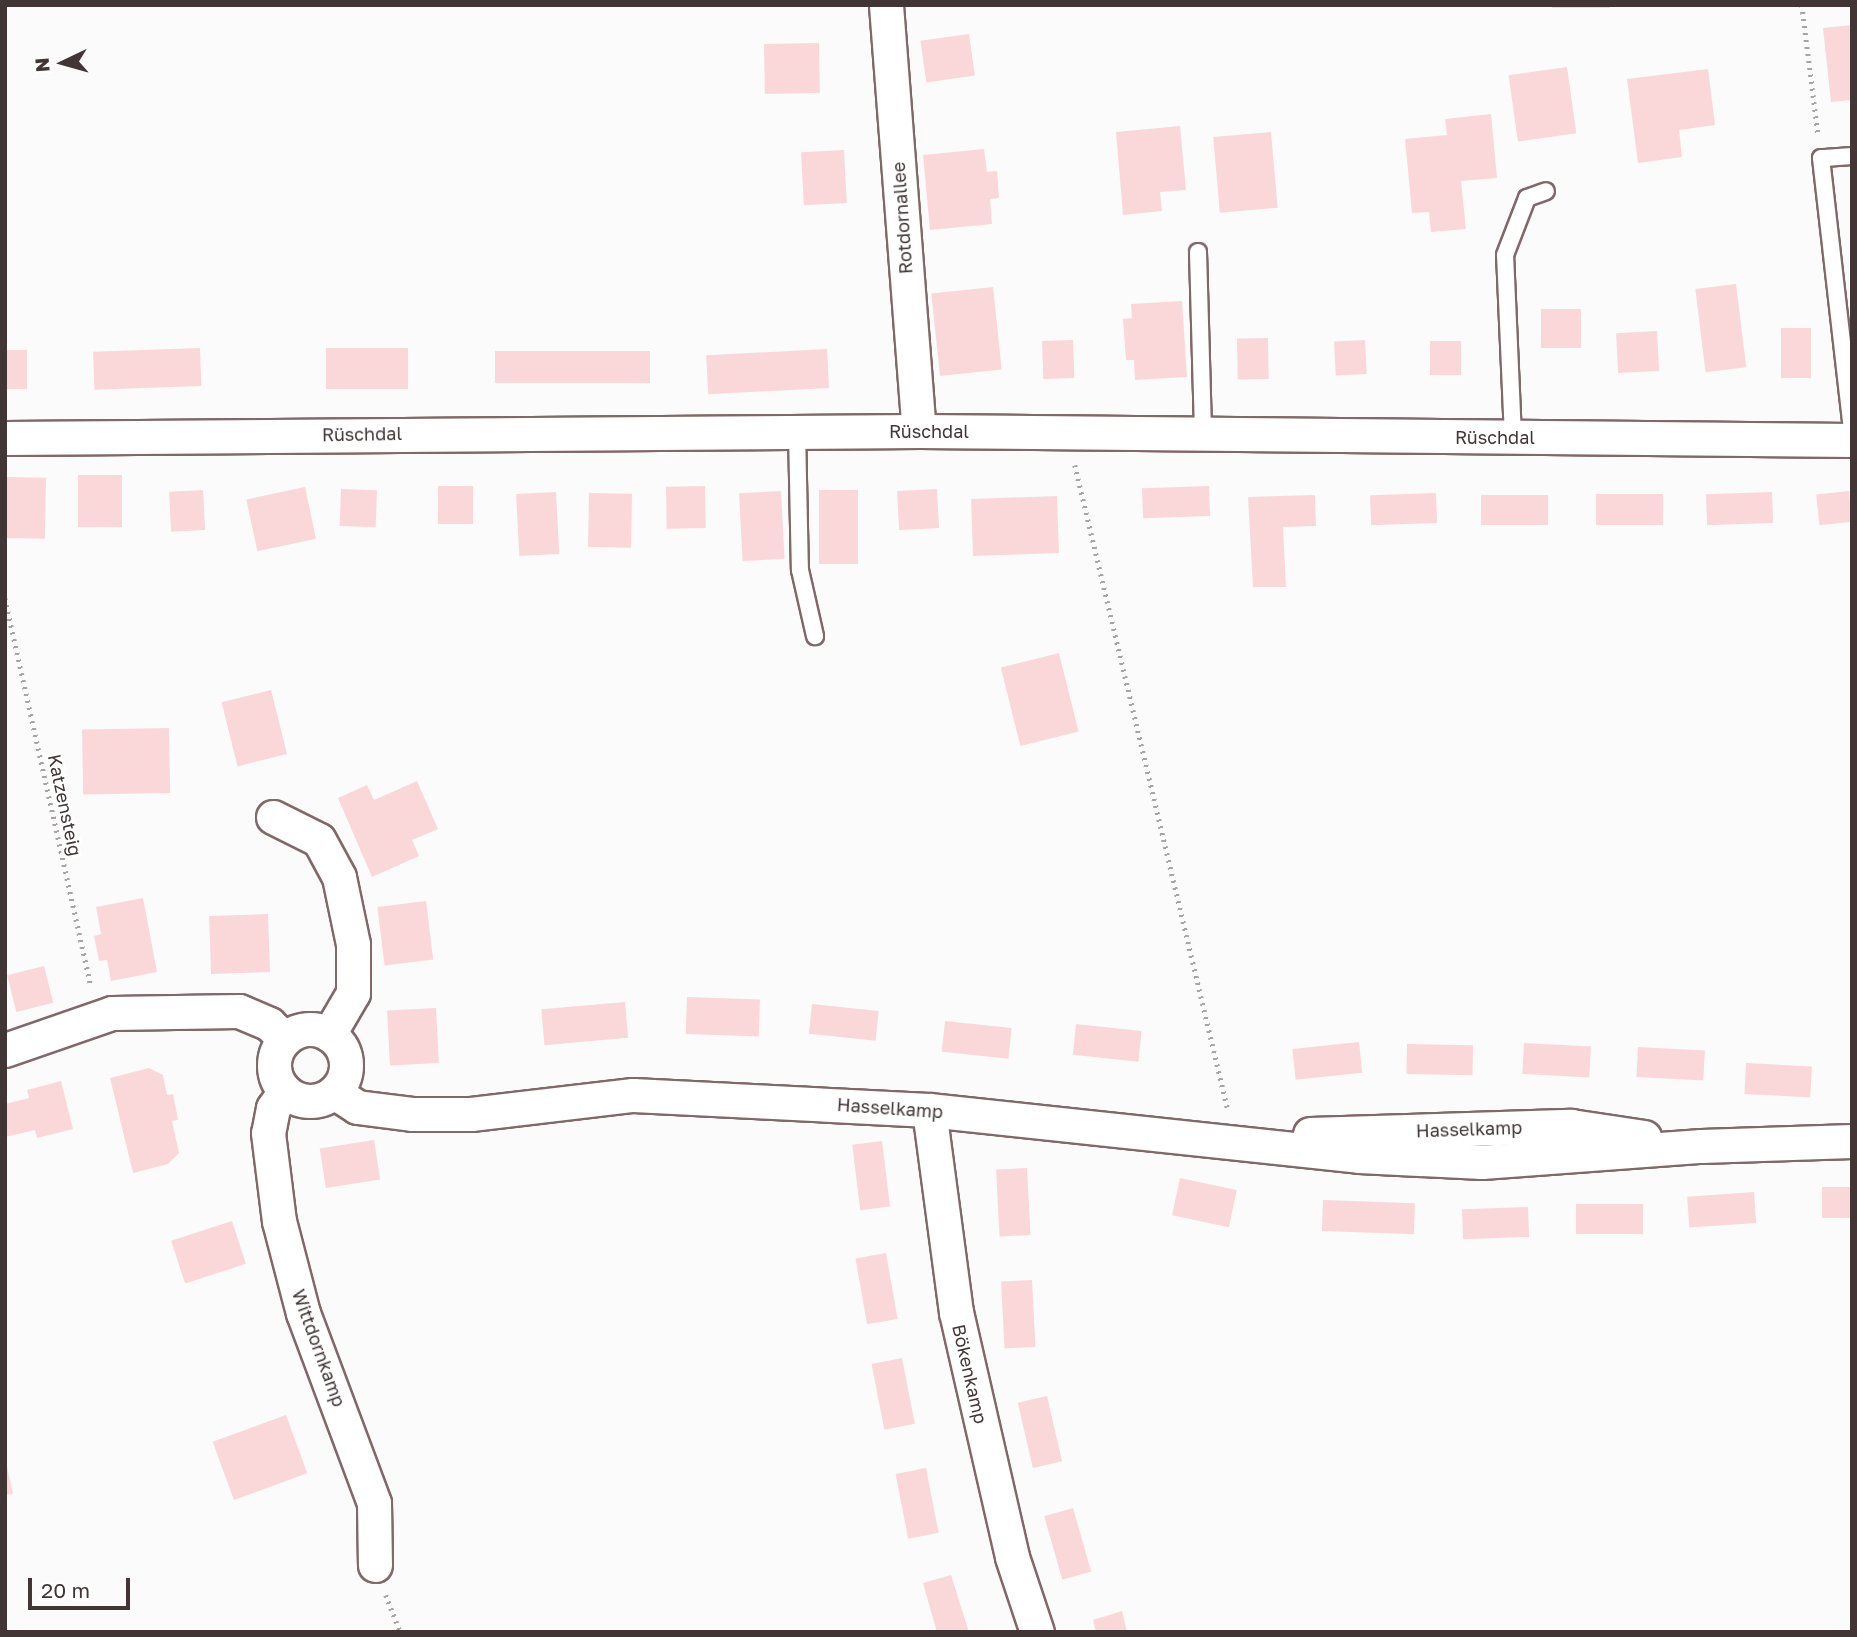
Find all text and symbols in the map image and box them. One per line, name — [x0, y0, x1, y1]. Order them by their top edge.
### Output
north arrow — [28, 28, 98, 98]
text: N — [29, 57, 54, 73]
street label: Rotdornallee — [887, 161, 917, 275]
street label: Rüschdal — [889, 420, 969, 442]
street label: Rüschdal — [322, 423, 402, 445]
street label: Rüschdal — [1455, 426, 1535, 448]
street label: Katzensteig — [44, 752, 86, 858]
street label: Hasselkamp — [836, 1094, 944, 1122]
street label: Hasselkamp — [1416, 1116, 1522, 1142]
street label: Wittdornkamp — [288, 1286, 350, 1410]
street label: Bökenkamp — [948, 1322, 992, 1426]
scale bar — [32, 1564, 133, 1608]
text: 20 m — [41, 1577, 90, 1603]

